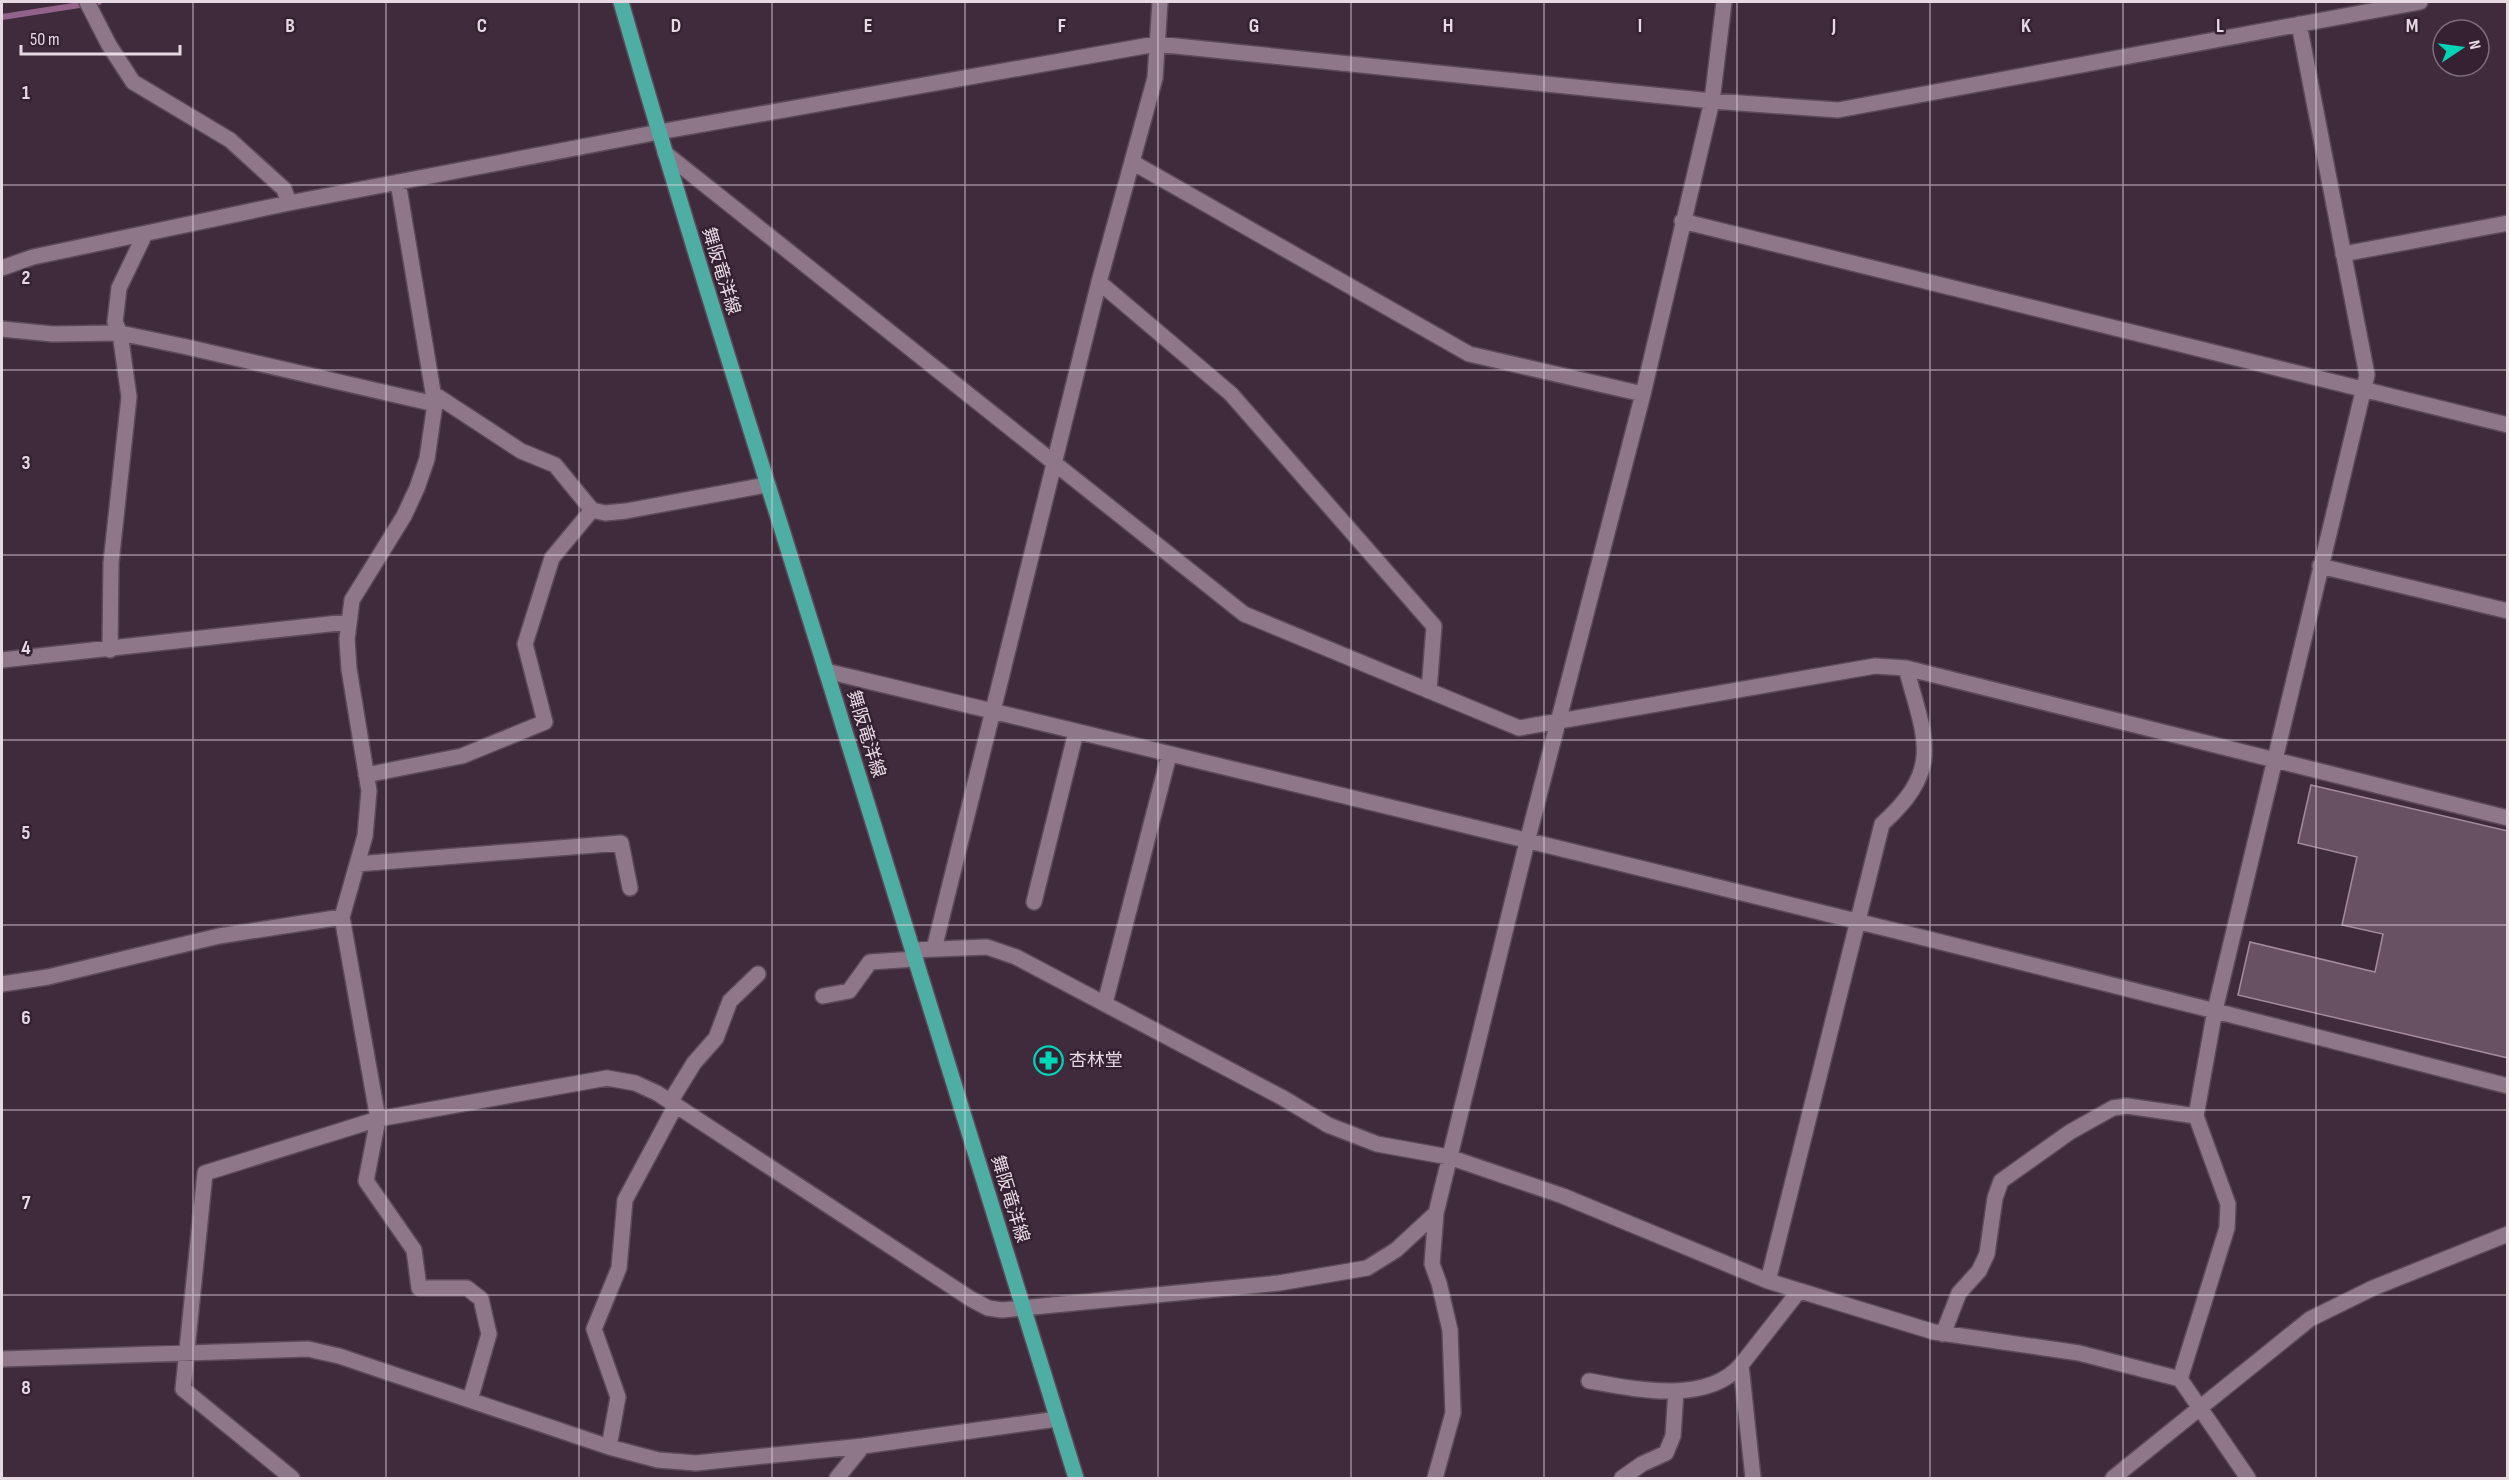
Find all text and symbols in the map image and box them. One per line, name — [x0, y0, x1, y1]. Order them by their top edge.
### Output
text: B — [285, 14, 295, 38]
text: C — [477, 14, 487, 38]
text: D — [671, 14, 681, 38]
text: E — [864, 14, 872, 38]
text: F — [1058, 14, 1066, 38]
text: G — [1249, 14, 1259, 38]
text: H — [1443, 14, 1453, 38]
text: I — [1638, 14, 1642, 38]
text: J — [1831, 14, 1836, 38]
text: K — [2021, 14, 2031, 38]
text: L — [2216, 14, 2224, 38]
text: M — [2406, 14, 2418, 38]
scale bar — [21, 18, 180, 56]
north arrow — [2431, 18, 2491, 78]
text: 50 m — [30, 29, 60, 50]
text: N — [2464, 39, 2484, 51]
text: 1 — [22, 81, 30, 105]
street label: 舞阪竜洋線 — [698, 225, 744, 317]
text: 2 — [22, 266, 30, 290]
text: 3 — [22, 451, 31, 475]
text: 4 — [21, 636, 31, 660]
street label: 舞阪竜洋線 — [843, 688, 889, 780]
text: 5 — [22, 821, 31, 845]
text: 6 — [21, 1006, 31, 1030]
pharmacy icon: 杏林堂 — [1032, 1044, 1064, 1076]
place label: 杏林堂 — [1069, 1050, 1123, 1071]
street label: 舞阪竜洋線 — [987, 1153, 1033, 1245]
text: 7 — [22, 1191, 31, 1215]
text: 8 — [21, 1376, 31, 1400]

